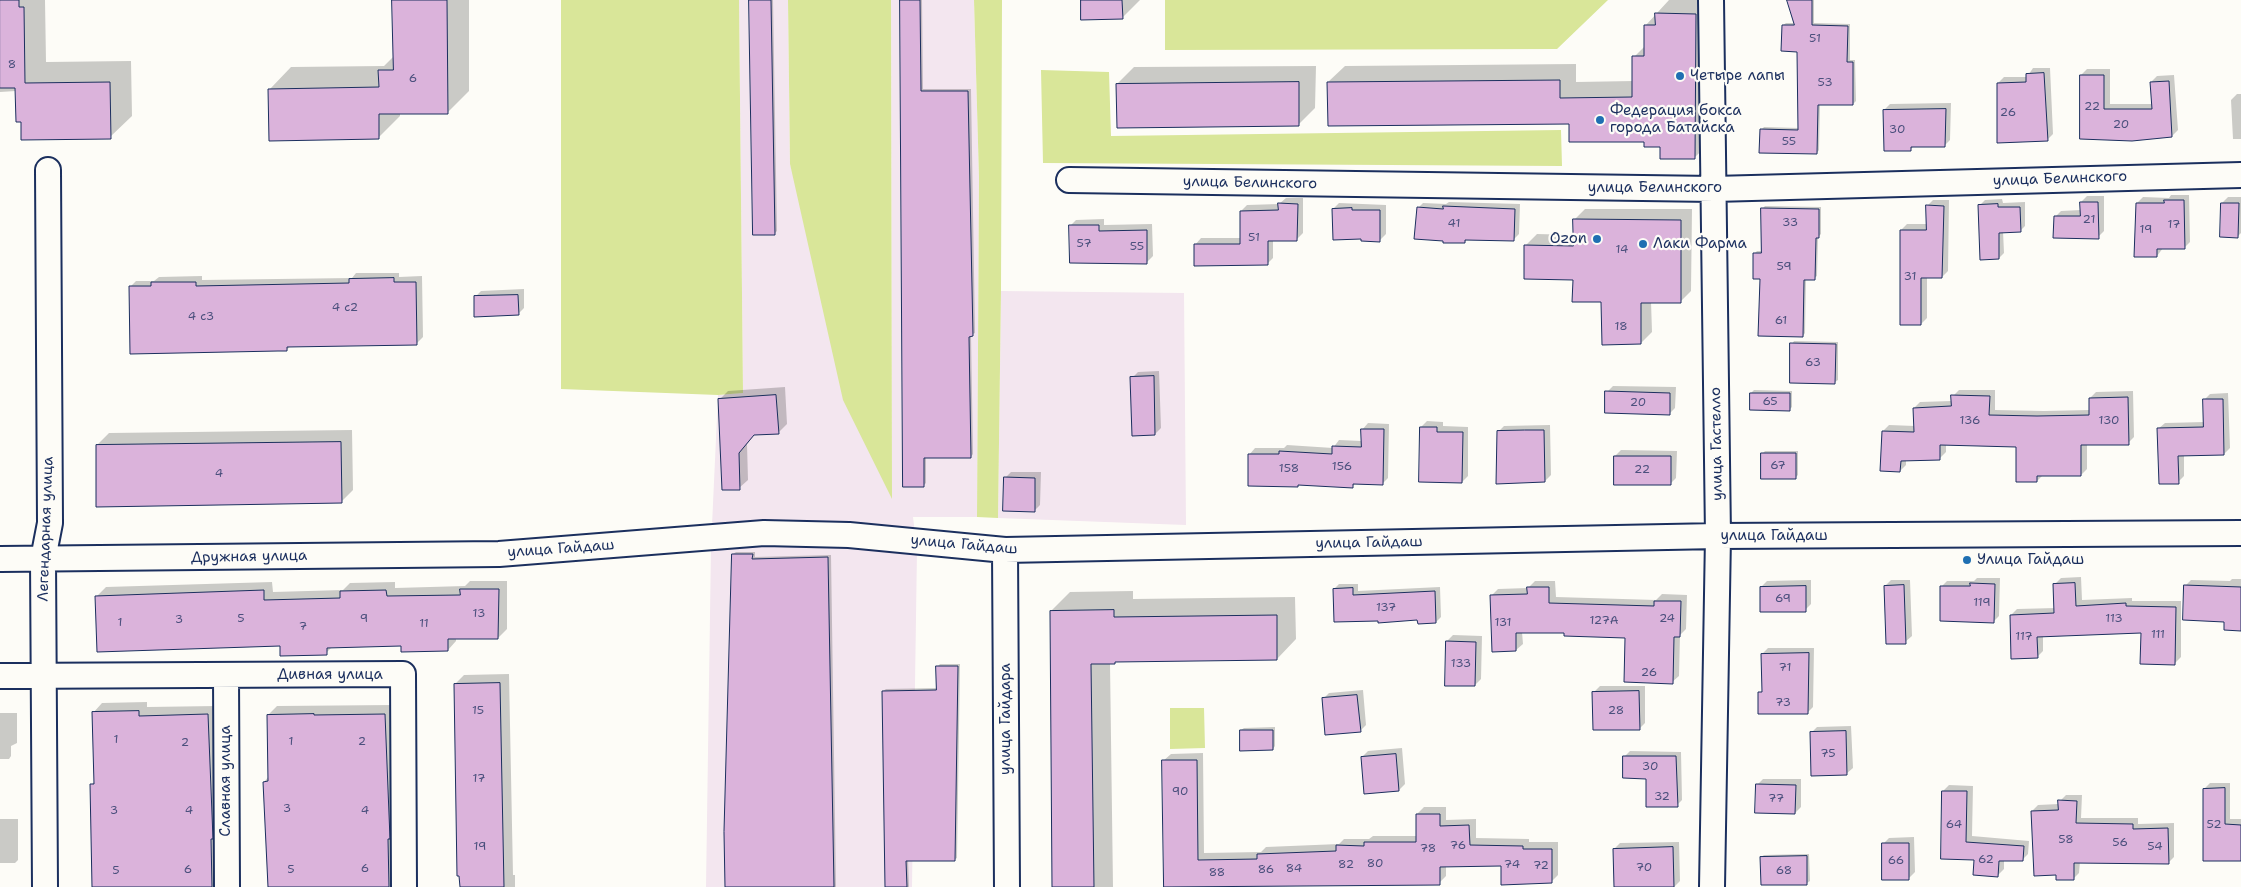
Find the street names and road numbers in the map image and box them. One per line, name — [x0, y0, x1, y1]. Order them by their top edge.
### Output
street label: улица Белинского — [1993, 168, 2127, 190]
street label: улица Белинского — [1183, 173, 1317, 193]
street label: улица Белинского — [1588, 179, 1722, 197]
street label: улица Гастелло — [1707, 387, 1727, 501]
street label: Легендарная улица — [34, 456, 58, 602]
street label: улица Гайдаш — [1720, 527, 1828, 545]
street label: улица Гайдаш — [910, 531, 1018, 559]
street label: улица Гайдаш — [1315, 533, 1423, 553]
street label: улица Гайдаш — [507, 536, 615, 562]
street label: Дружная улица — [191, 547, 307, 567]
street label: улица Гайдара — [997, 663, 1015, 775]
street label: Дивная улица — [277, 666, 383, 684]
street label: Славная улица — [217, 725, 235, 837]

